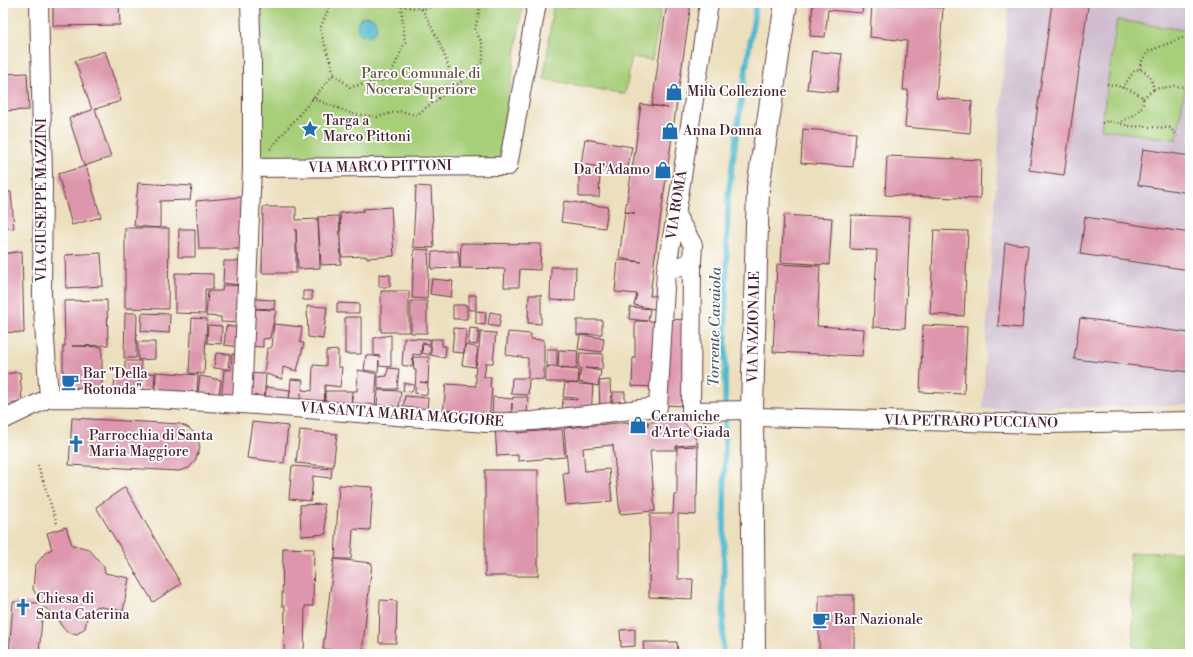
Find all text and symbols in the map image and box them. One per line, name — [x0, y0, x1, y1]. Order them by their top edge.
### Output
park label: Parco Comunale di Nocera Superiore — [361, 65, 481, 99]
shop icon: Milù Collezione — [664, 82, 684, 102]
place label: Milù Collezione — [687, 83, 786, 101]
place label: Targa a Marco Pittoni — [323, 112, 411, 146]
street label: VIA GIUSEPPE MAZZINI — [33, 117, 51, 283]
place icon: Targa a Marco Pittoni — [300, 119, 320, 139]
shop icon: Anna Donna — [660, 121, 680, 141]
place label: Anna Donna — [682, 122, 763, 140]
street label: VIA MARCO PITTONI — [307, 157, 453, 177]
shop icon: Da d'Adamo — [653, 160, 673, 180]
place label: Da d'Adamo — [574, 161, 650, 179]
street label: VIA ROMA — [662, 168, 691, 242]
water label: Torrente Cavaiola — [704, 266, 726, 387]
street label: VIA NAZIONALE — [744, 271, 764, 384]
place label: Bar "Della Rotonda" — [82, 365, 149, 399]
cafe icon: Bar "Della Rotonda" — [60, 372, 80, 392]
street label: VIA SANTA MARIA MAGGIORE — [298, 399, 505, 431]
place label: Ceramiche d'Arte Giada — [651, 408, 731, 442]
street label: VIA PETRARO PUCCIANO — [883, 411, 1058, 433]
shop icon: Ceramiche d'Arte Giada — [628, 415, 648, 435]
place label: Parrocchia di Santa Maria Maggiore — [89, 427, 214, 461]
church icon: Parrocchia di Santa Maria Maggiore — [66, 434, 86, 454]
place label: Chiesa di Santa Caterina — [36, 590, 131, 624]
church icon: Chiesa di Santa Caterina — [13, 597, 33, 617]
cafe icon: Bar Nazionale — [811, 610, 831, 630]
place label: Bar Nazionale — [833, 611, 923, 629]

